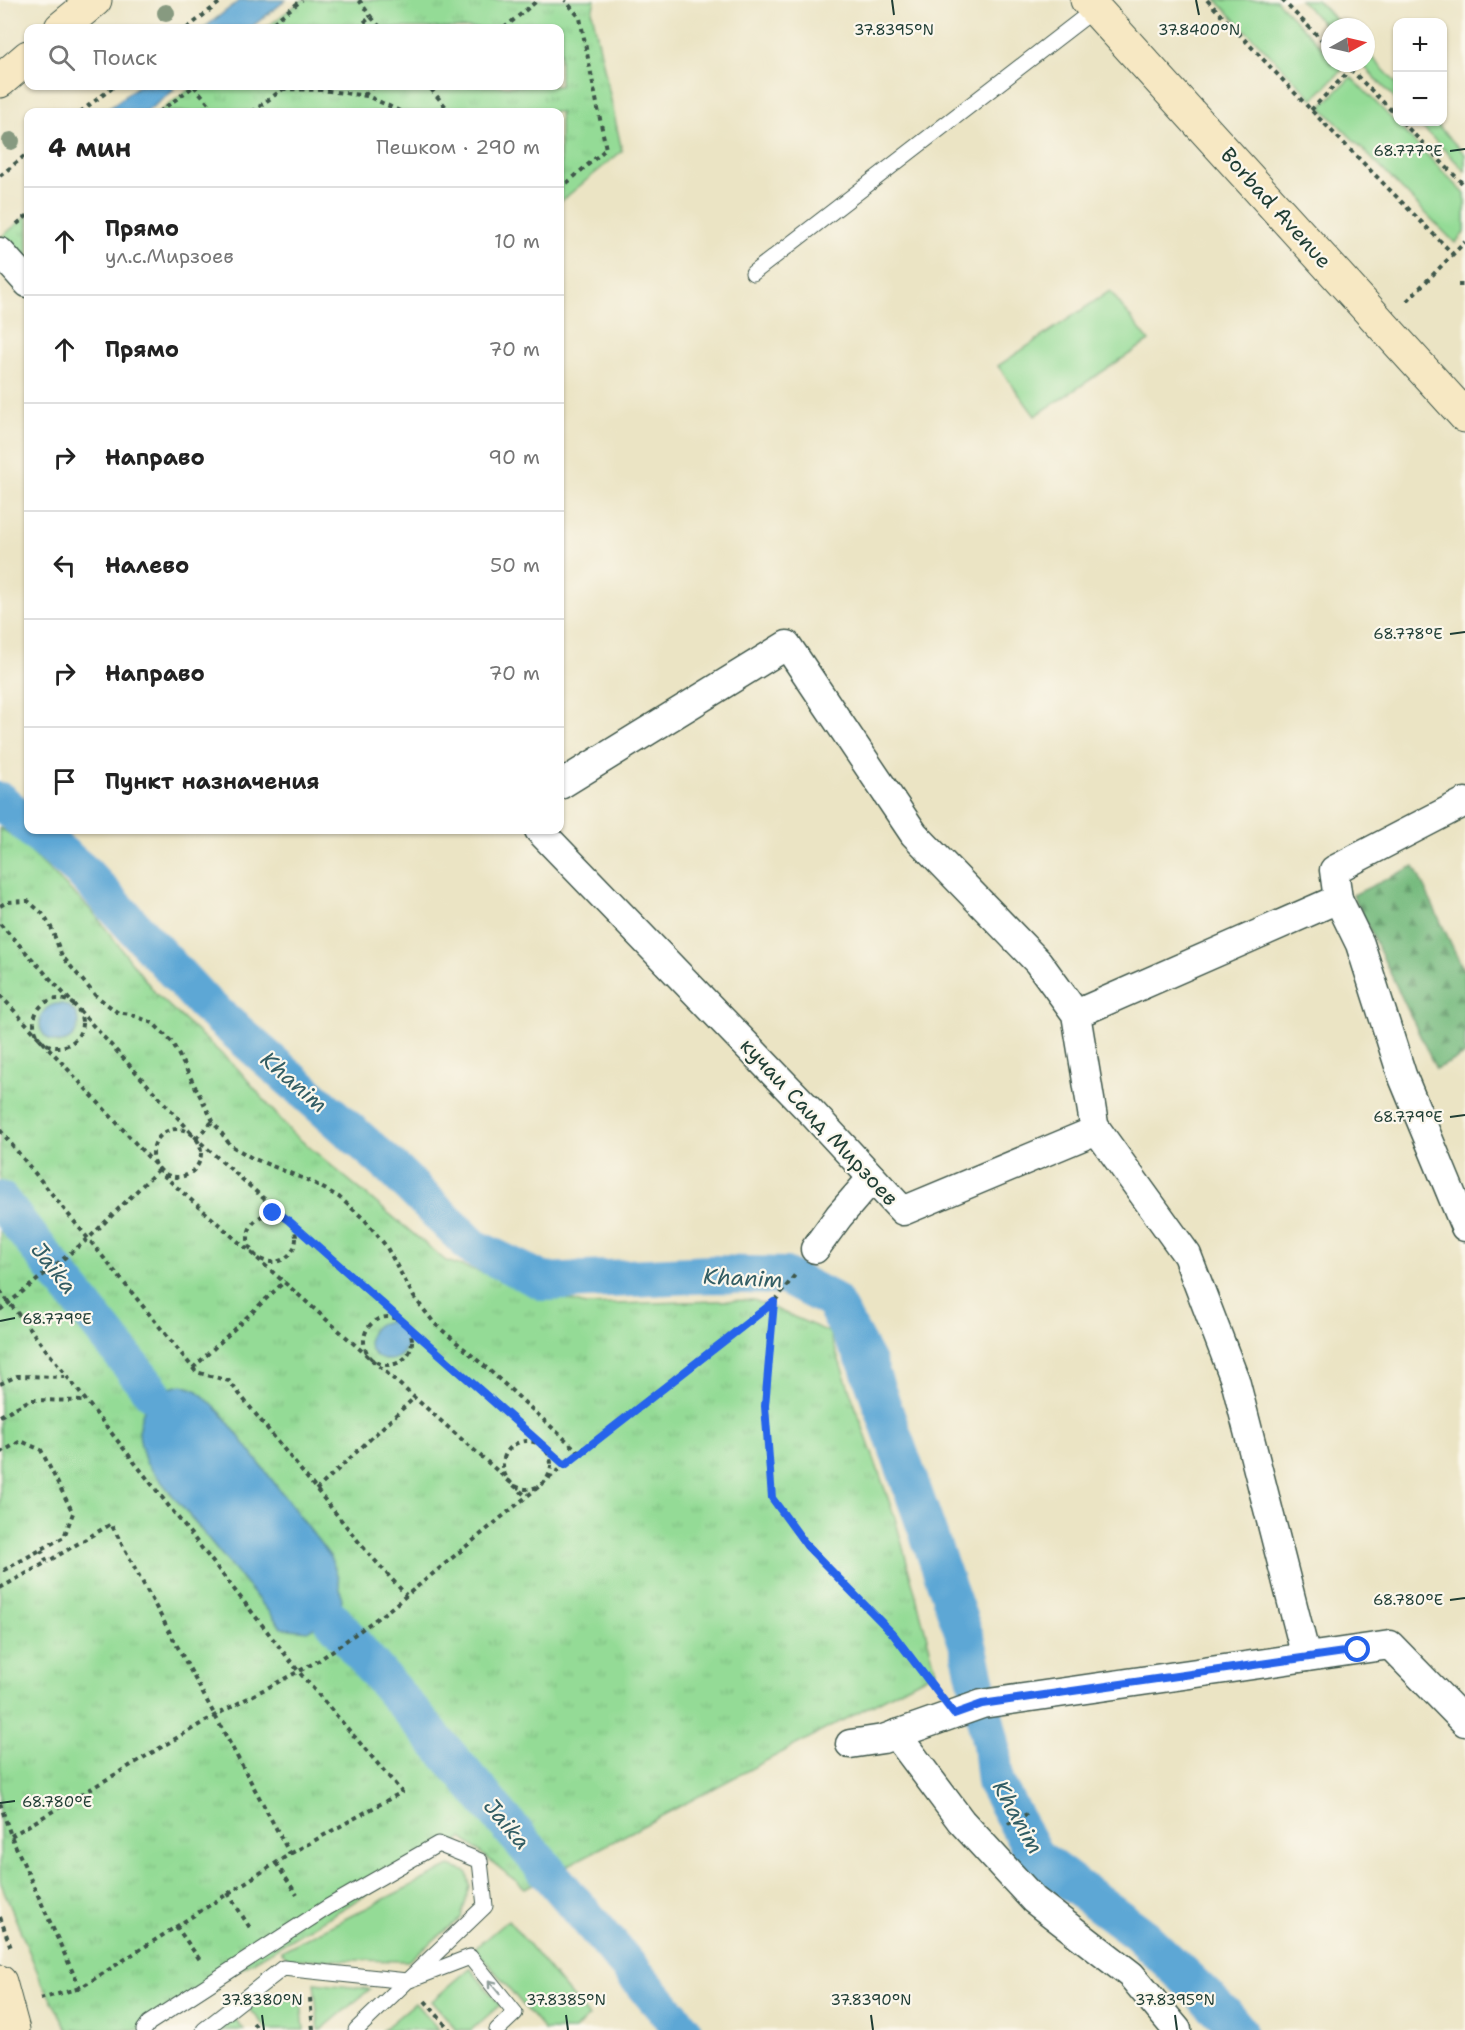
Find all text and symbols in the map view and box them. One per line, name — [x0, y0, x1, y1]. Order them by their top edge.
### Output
north arrow — [1321, 18, 1375, 72]
map controls — [1393, 18, 1447, 126]
button: + — [1393, 18, 1447, 72]
text: 37.8395°N — [854, 20, 934, 40]
text: 37.8400°N — [1158, 20, 1240, 40]
search box — [24, 24, 564, 90]
icon: search — [45, 41, 78, 74]
text: Поиск — [93, 43, 157, 72]
button: − — [1393, 72, 1447, 126]
text: 4 мин — [48, 130, 131, 165]
text: Пешком · 290 m — [376, 134, 540, 160]
text: 68.777°E — [1373, 141, 1443, 161]
street label: Borbad Avenue — [1214, 142, 1338, 274]
text: Прямо — [105, 214, 179, 243]
icon: ahead — [48, 225, 81, 258]
text: 10 m — [494, 228, 540, 254]
text: ул.с.Мирзоев — [105, 243, 234, 269]
icon: ahead — [48, 333, 81, 366]
text: Прямо — [105, 335, 179, 364]
text: 70 m — [488, 336, 540, 362]
icon: right — [48, 441, 81, 474]
text: Направо — [105, 443, 205, 472]
text: 90 m — [488, 444, 540, 470]
icon: left — [48, 549, 81, 582]
text: Налево — [105, 551, 189, 580]
text: 50 m — [490, 552, 540, 578]
text: 68.778°E — [1373, 624, 1443, 644]
icon: right — [48, 657, 81, 690]
text: Направо — [105, 659, 205, 688]
text: 70 m — [488, 660, 540, 686]
icon: arrive — [48, 765, 81, 798]
text: Пункт назначения — [105, 767, 319, 796]
street label: кучаи Саид Мирзоев — [734, 1032, 904, 1212]
water label: Khanim — [254, 1045, 334, 1119]
text: 68.779°E — [1373, 1107, 1443, 1127]
route end — [259, 1199, 285, 1225]
water label: Jaika — [25, 1236, 83, 1300]
water label: Khanim — [702, 1261, 784, 1295]
text: 68.779°E — [22, 1309, 92, 1329]
text: 68.780°E — [1373, 1590, 1443, 1610]
route start — [1344, 1636, 1370, 1662]
water label: Khanim — [986, 1775, 1050, 1859]
text: 68.780°E — [22, 1792, 92, 1812]
water label: Jaika — [477, 1792, 537, 1856]
one-way arrow — [488, 1979, 501, 1995]
text: 37.8380°N — [221, 1990, 303, 2010]
text: 37.8385°N — [526, 1990, 606, 2010]
text: 37.8390°N — [830, 1990, 912, 2010]
text: 37.8395°N — [1135, 1990, 1215, 2010]

